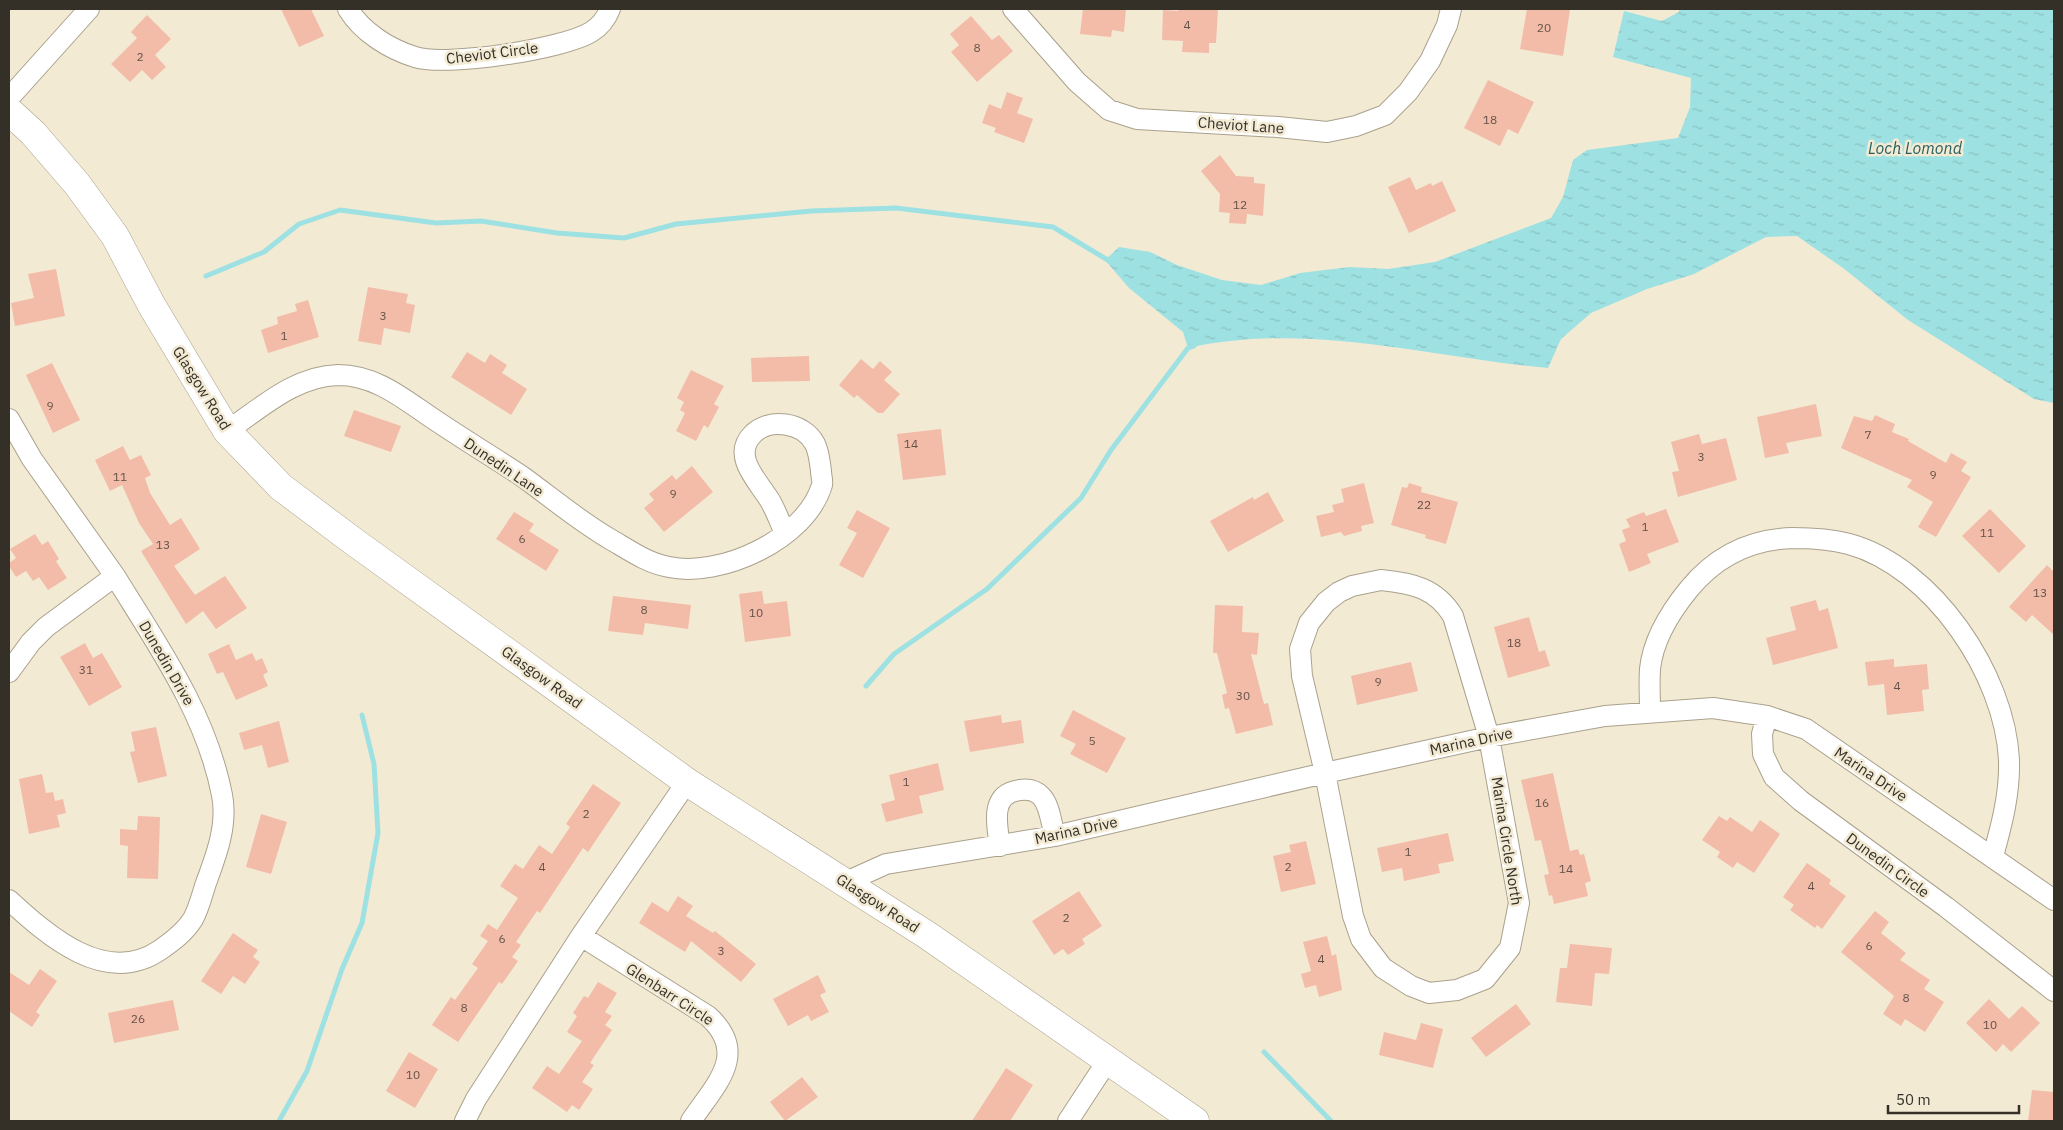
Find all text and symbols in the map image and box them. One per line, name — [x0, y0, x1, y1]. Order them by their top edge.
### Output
house number: 4 — [1183, 17, 1191, 32]
house number: 20 — [1537, 20, 1551, 35]
street label: Cheviot Circle — [445, 38, 539, 68]
house number: 8 — [973, 40, 981, 55]
house number: 2 — [136, 49, 144, 64]
house number: 18 — [1483, 112, 1497, 127]
street label: Cheviot Lane — [1197, 113, 1285, 137]
water label: Loch Lomond — [1868, 138, 1963, 158]
house number: 12 — [1233, 197, 1247, 212]
house number: 3 — [379, 308, 387, 323]
house number: 1 — [280, 328, 288, 343]
street label: Glasgow Road — [169, 343, 235, 433]
house number: 9 — [46, 398, 54, 413]
house number: 7 — [1864, 427, 1872, 442]
street label: Dunedin Lane — [461, 433, 547, 501]
house number: 14 — [904, 436, 918, 451]
house number: 3 — [1697, 449, 1705, 464]
house number: 9 — [1929, 467, 1937, 482]
house number: 11 — [113, 469, 127, 484]
house number: 9 — [669, 486, 677, 501]
house number: 22 — [1417, 497, 1431, 512]
house number: 1 — [1641, 519, 1649, 534]
house number: 11 — [1980, 525, 1994, 540]
house number: 6 — [518, 531, 526, 546]
house number: 13 — [156, 537, 170, 552]
house number: 13 — [2033, 585, 2047, 600]
house number: 8 — [640, 602, 648, 617]
house number: 10 — [749, 605, 763, 620]
street label: Dunedin Drive — [135, 617, 199, 709]
house number: 18 — [1507, 635, 1521, 650]
street label: Glasgow Road — [498, 641, 586, 713]
house number: 31 — [79, 662, 93, 677]
house number: 9 — [1374, 674, 1382, 689]
house number: 4 — [1893, 678, 1901, 693]
house number: 30 — [1236, 688, 1250, 703]
street label: Marina Drive — [1428, 723, 1514, 759]
house number: 5 — [1088, 733, 1096, 748]
street label: Marina Drive — [1831, 743, 1911, 805]
house number: 1 — [902, 774, 910, 789]
street label: Marina Circle North — [1487, 775, 1527, 907]
house number: 16 — [1535, 795, 1549, 810]
house number: 2 — [582, 806, 590, 821]
street label: Marina Drive — [1033, 812, 1119, 848]
street label: Dunedin Circle — [1843, 828, 1933, 902]
house number: 1 — [1404, 844, 1412, 859]
house number: 4 — [538, 859, 546, 874]
house number: 2 — [1284, 859, 1292, 874]
house number: 14 — [1559, 861, 1573, 876]
street label: Glasgow Road — [833, 869, 923, 937]
house number: 4 — [1807, 878, 1815, 893]
house number: 2 — [1062, 910, 1070, 925]
house number: 6 — [498, 931, 506, 946]
house number: 6 — [1865, 938, 1873, 953]
house number: 3 — [717, 943, 725, 958]
house number: 4 — [1317, 951, 1325, 966]
street label: Glenbarr Circle — [623, 959, 717, 1029]
house number: 8 — [1902, 990, 1910, 1005]
house number: 8 — [460, 1000, 468, 1015]
house number: 26 — [131, 1011, 145, 1026]
house number: 10 — [1983, 1017, 1997, 1032]
house number: 10 — [406, 1067, 420, 1082]
scale bar — [1888, 1082, 2019, 1114]
text: 50 m — [1896, 1090, 1931, 1109]

